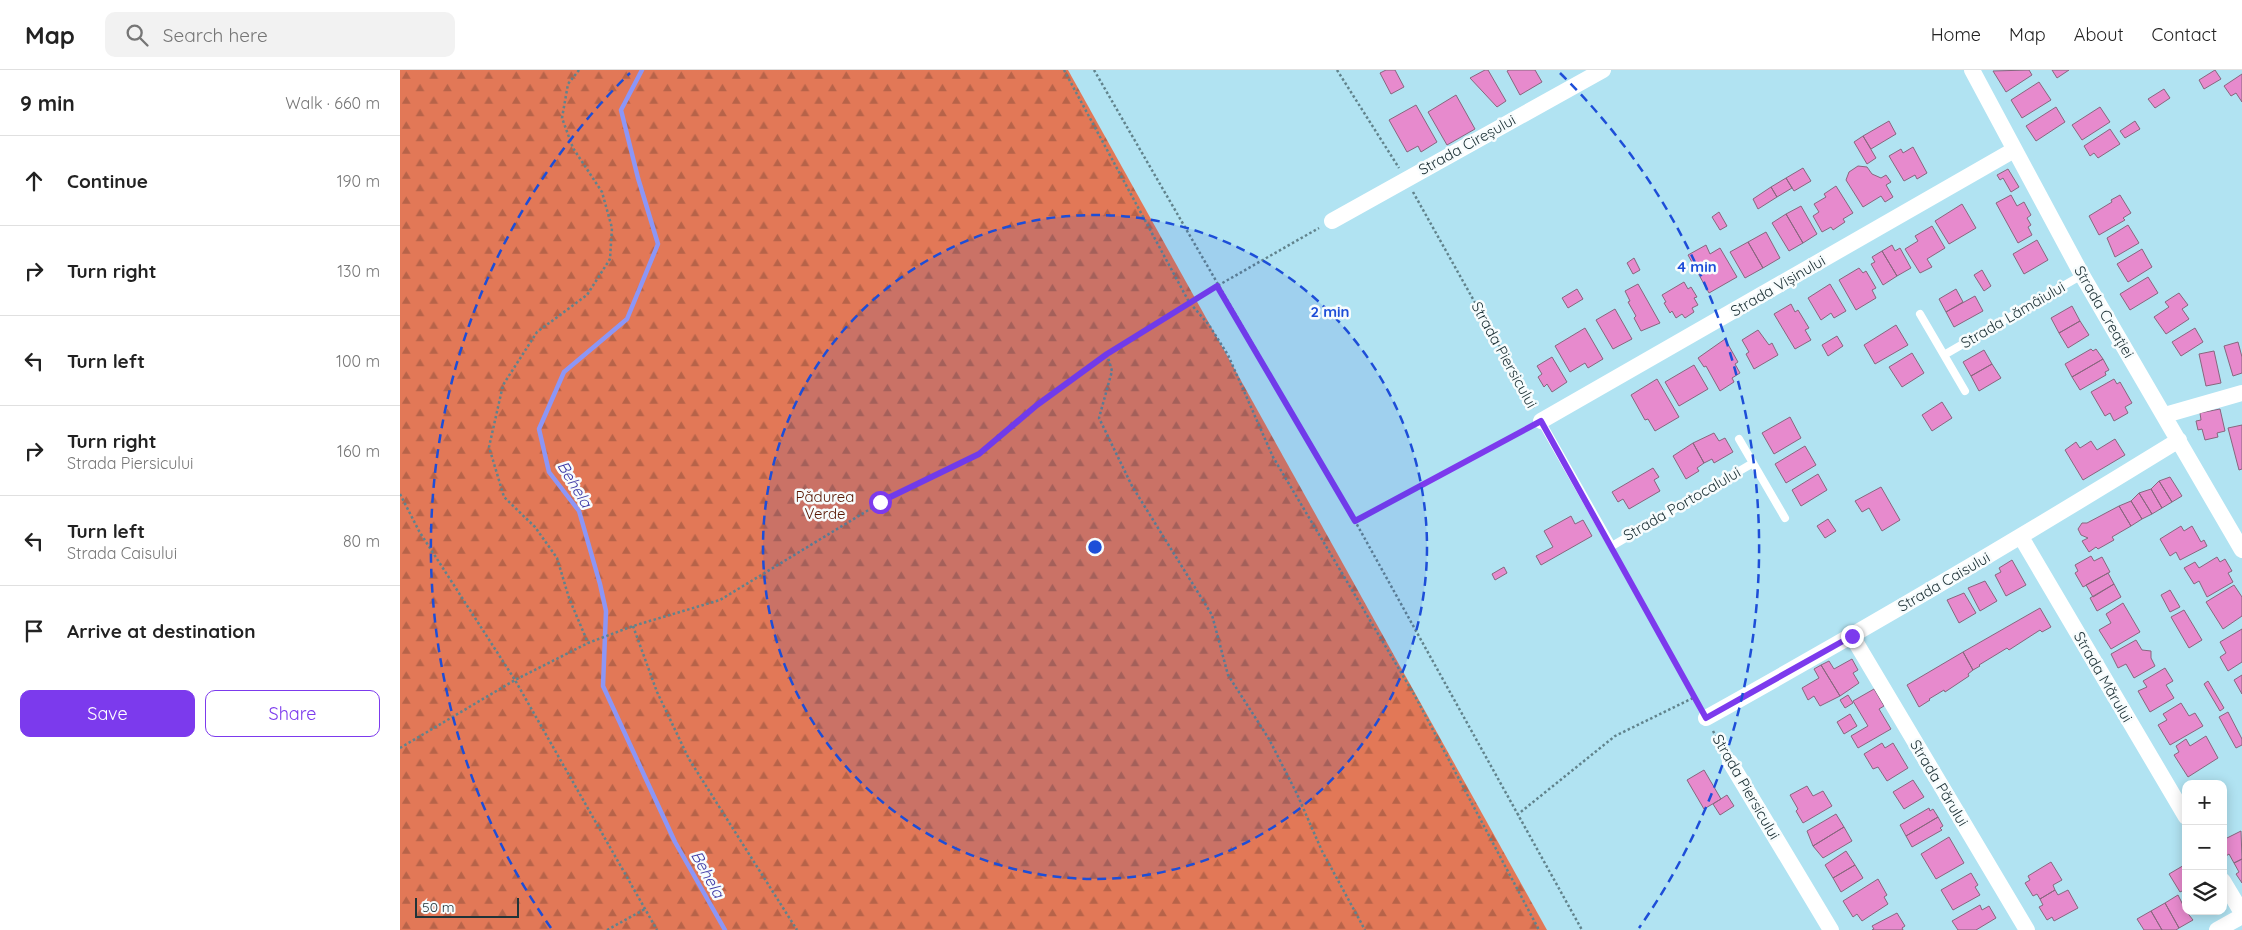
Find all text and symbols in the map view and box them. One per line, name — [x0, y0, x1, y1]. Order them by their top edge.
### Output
search box — [105, 12, 455, 57]
text: Map — [25, 20, 75, 50]
icon: search — [123, 21, 151, 49]
text: Search here — [163, 23, 268, 47]
text: Home — [1931, 23, 1981, 46]
text: Map — [2009, 23, 2046, 46]
text: About — [2074, 23, 2124, 46]
text: Contact — [2152, 23, 2217, 46]
text: 9 min — [20, 90, 75, 116]
text: Walk · 660 m — [285, 93, 380, 113]
street label: Strada Cireșului — [1415, 110, 1519, 179]
icon: ahead — [20, 167, 48, 195]
text: Continue — [67, 169, 148, 193]
text: 190 m — [337, 171, 380, 191]
street label: Strada Vișinului — [1727, 251, 1829, 320]
icon: right — [20, 257, 48, 285]
text: 4 min — [1677, 257, 1717, 276]
text: Turn right — [67, 259, 156, 283]
text: 130 m — [337, 261, 380, 281]
street label: Strada Creației — [2070, 262, 2138, 361]
street label: Strada Lămâiului — [1957, 277, 2068, 352]
street label: Strada Piersicului — [1467, 298, 1541, 411]
text: 2 min — [1310, 302, 1350, 321]
icon: left — [20, 347, 48, 375]
text: Turn left — [67, 349, 145, 373]
text: 100 m — [336, 351, 380, 371]
text: Turn right — [67, 429, 156, 453]
icon: right — [20, 437, 48, 465]
text: 160 m — [337, 441, 380, 461]
text: Strada Piersicului — [67, 453, 193, 473]
water label: Behela — [553, 457, 597, 512]
street label: Strada Portocalului — [1620, 462, 1744, 545]
park label: Pădurea Verde — [796, 487, 854, 523]
route start — [869, 491, 892, 514]
text: Turn left — [67, 519, 145, 543]
icon: left — [20, 527, 48, 555]
text: 80 m — [343, 531, 380, 551]
centre of rings — [1086, 538, 1104, 556]
text: Strada Caisului — [67, 543, 177, 563]
street label: Strada Caisului — [1894, 548, 1993, 616]
icon: arrive — [20, 617, 48, 645]
text: Arrive at destination — [67, 619, 256, 643]
route end — [1841, 625, 1864, 648]
street label: Strada Mărului — [2070, 628, 2137, 725]
button: Save — [20, 690, 195, 737]
button: Share — [205, 690, 380, 737]
street label: Strada Piersicului — [1709, 731, 1784, 843]
street label: Strada Părului — [1906, 736, 1973, 830]
map controls — [2182, 780, 2227, 915]
button: + — [2182, 780, 2227, 825]
button: − — [2182, 825, 2227, 870]
water label: Behela — [687, 847, 730, 902]
button: layers — [2182, 870, 2227, 915]
scale bar — [415, 895, 519, 918]
text: 50 m — [422, 898, 455, 916]

